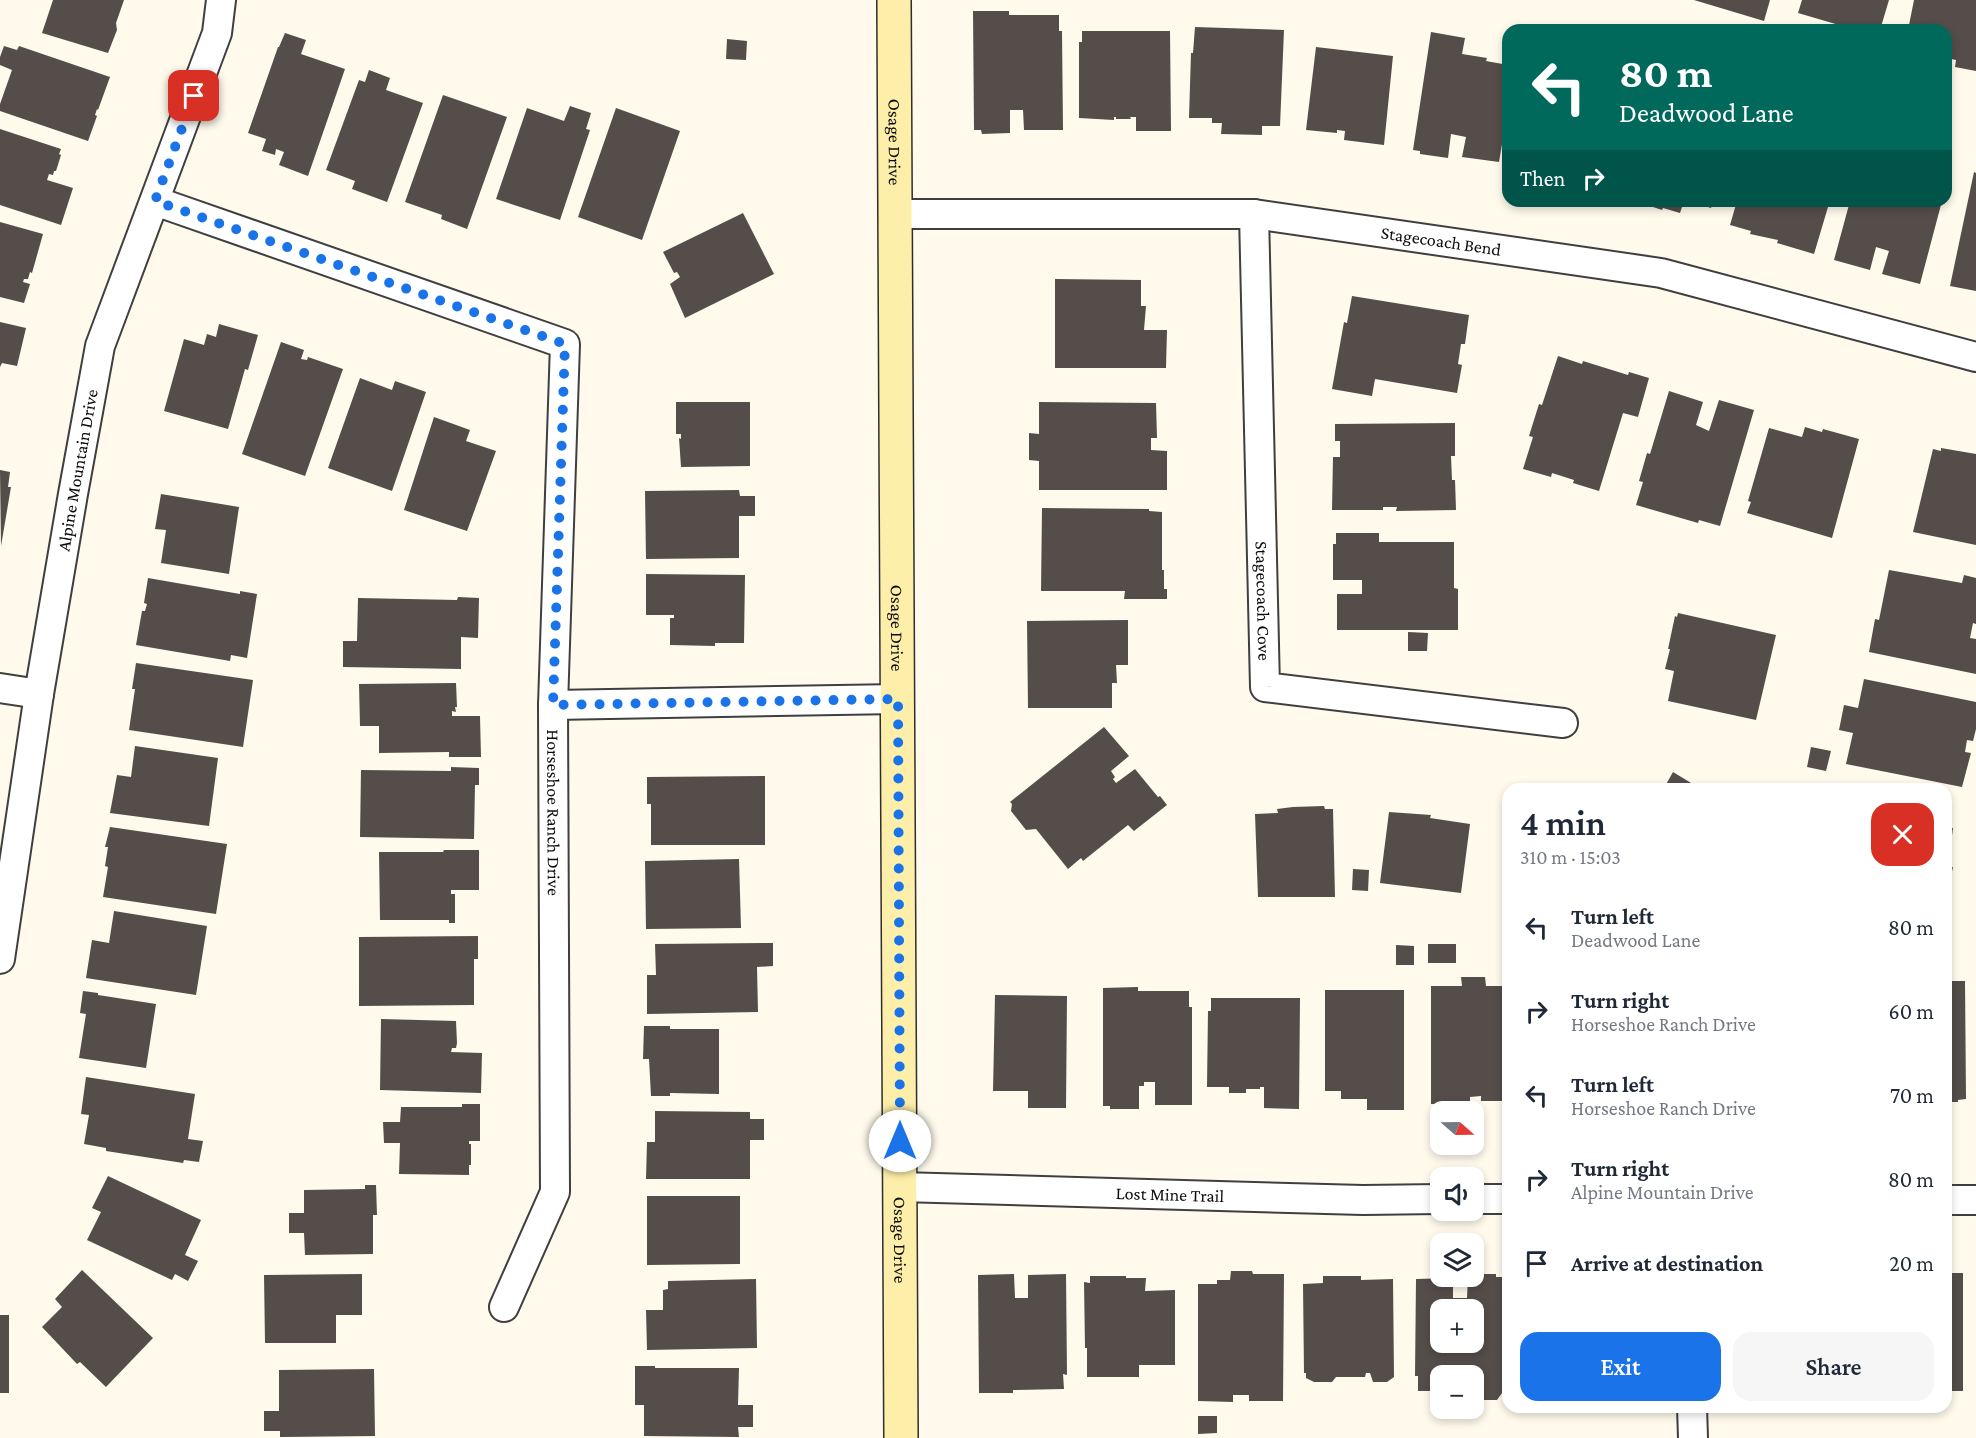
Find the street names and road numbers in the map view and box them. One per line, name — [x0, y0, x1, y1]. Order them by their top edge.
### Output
street label: Osage Drive — [884, 99, 905, 185]
street label: Stagecoach Bend — [1380, 223, 1503, 260]
street label: Alpine Mountain Drive — [53, 387, 102, 553]
street label: Stagecoach Cove — [1252, 541, 1274, 661]
street label: Osage Drive — [887, 585, 907, 671]
street label: Horseshoe Ranch Drive — [543, 729, 564, 896]
street label: Lost Mine Trail — [1115, 1183, 1225, 1206]
street label: Osage Drive — [890, 1197, 910, 1283]

